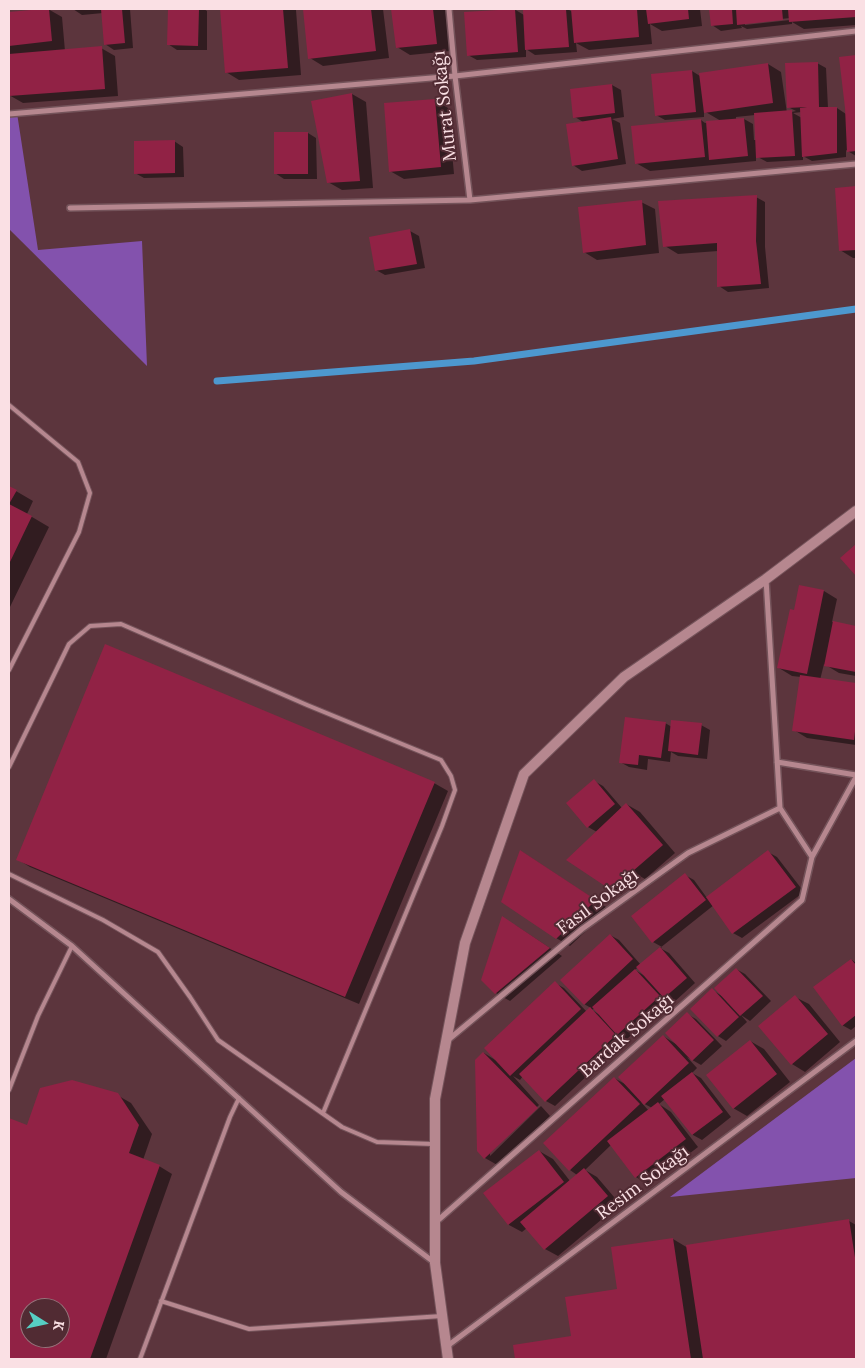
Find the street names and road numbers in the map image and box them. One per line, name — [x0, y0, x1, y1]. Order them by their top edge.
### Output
street label: Murat Sokağı — [428, 50, 462, 162]
street label: Fasıl Sokağı — [553, 864, 643, 940]
street label: Bardak Sokağı — [575, 989, 679, 1083]
street label: Resim Sokağı — [592, 1141, 694, 1225]

